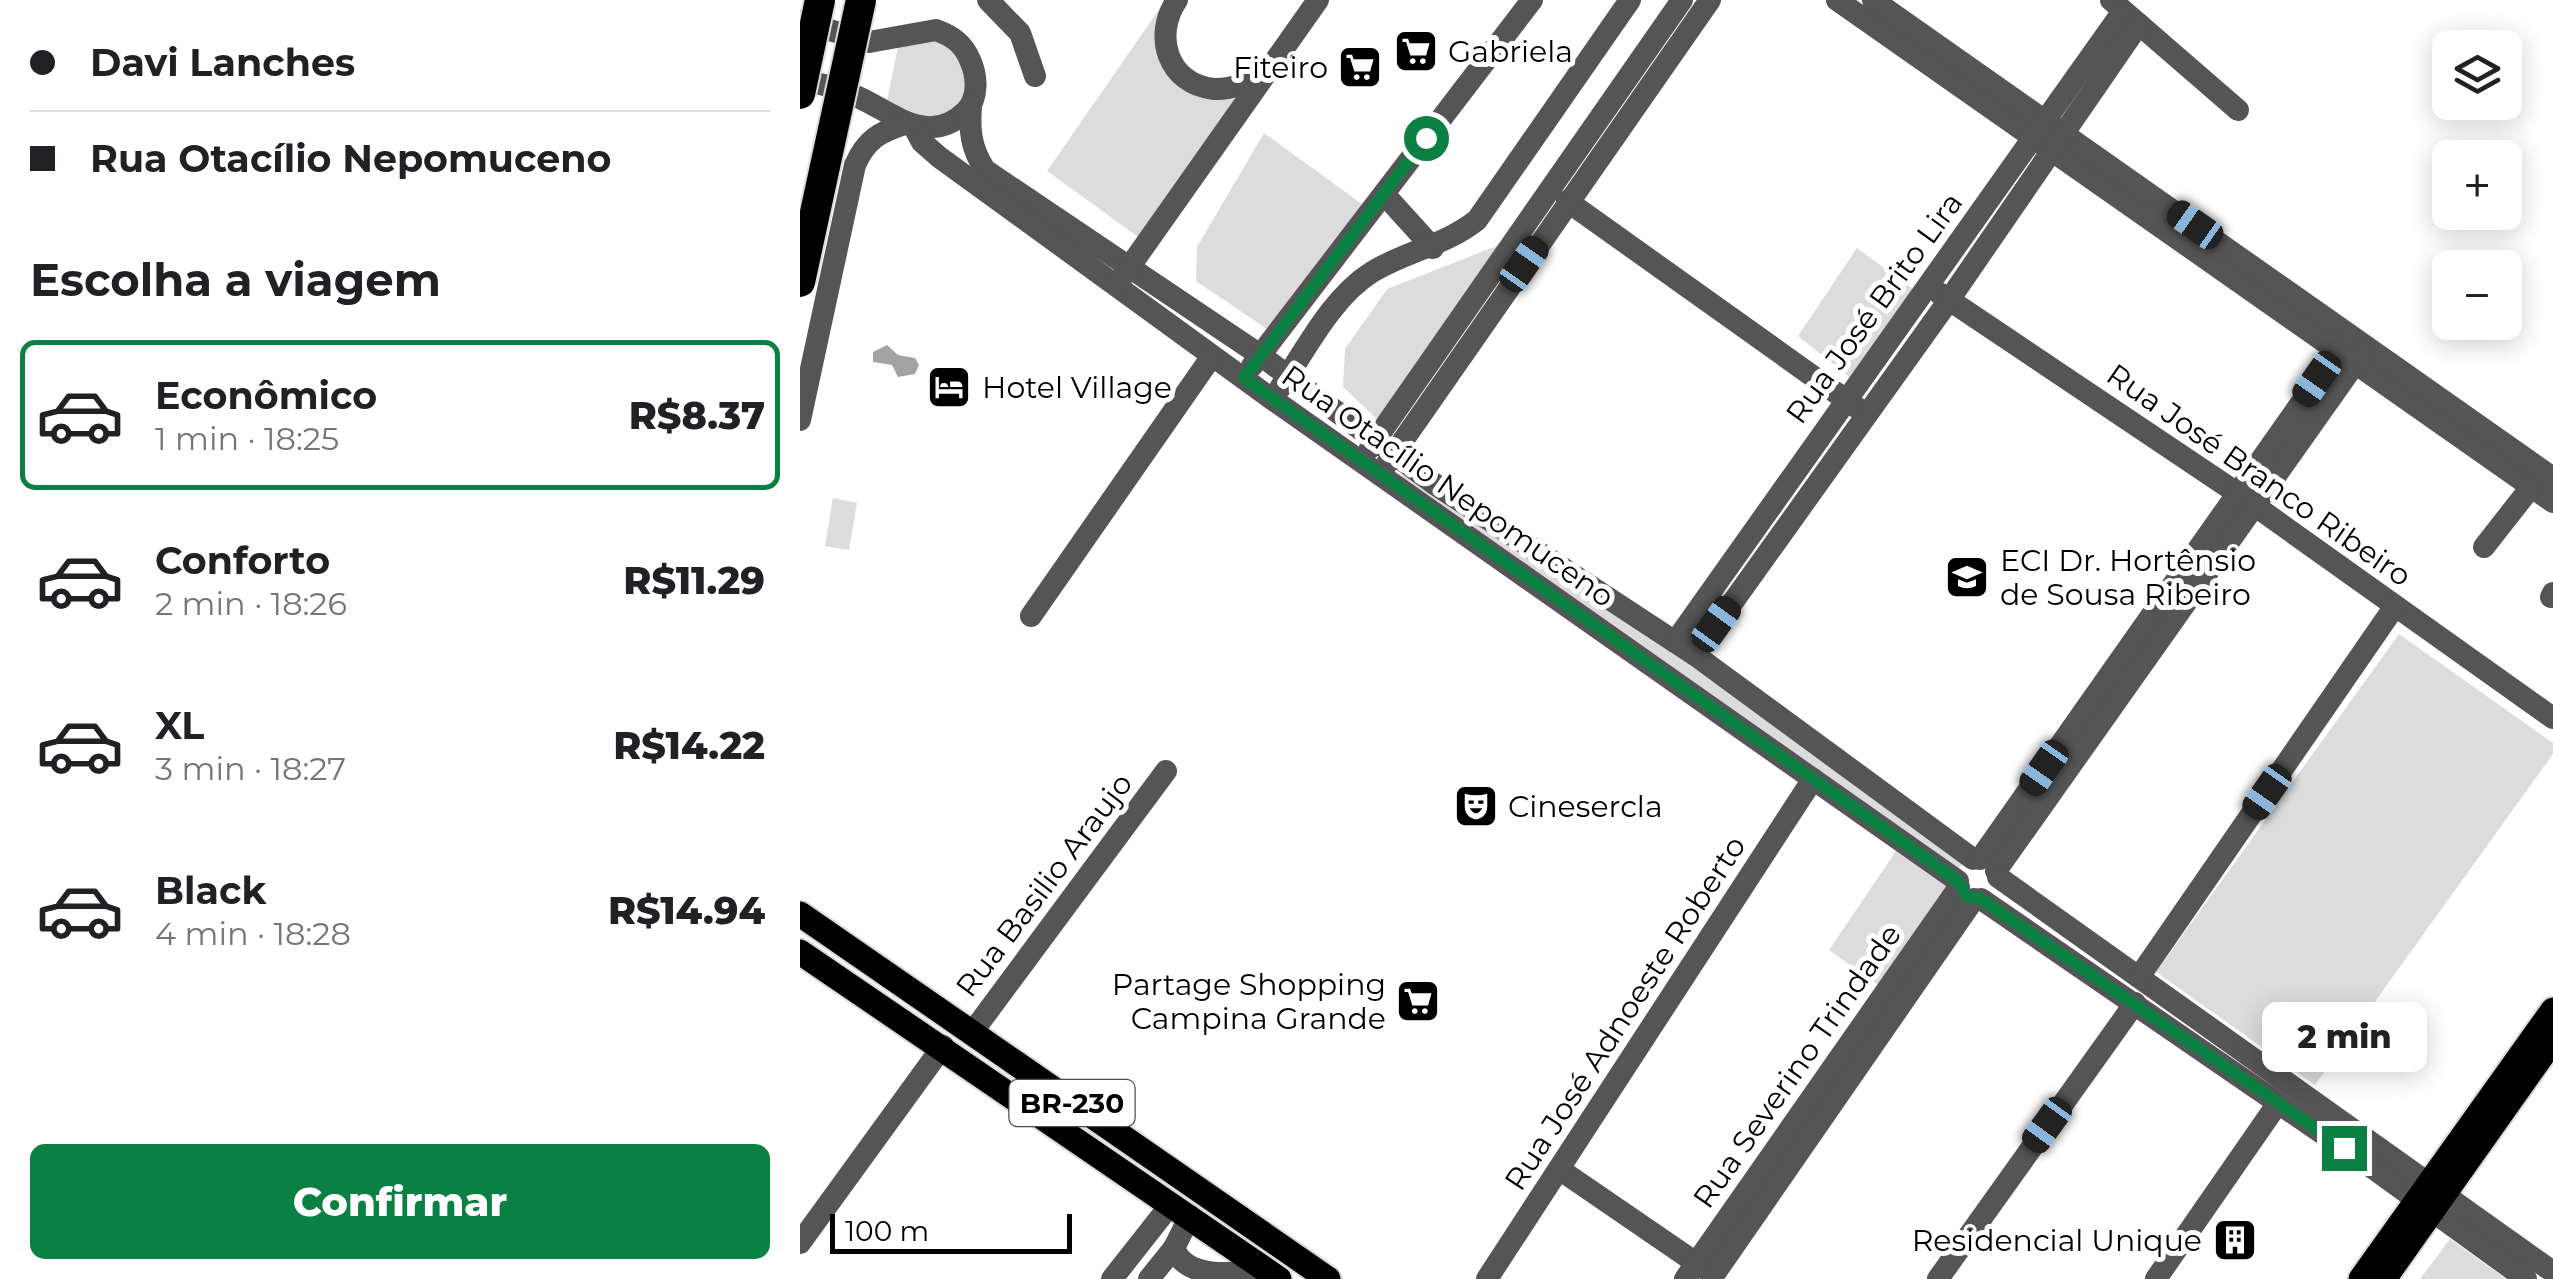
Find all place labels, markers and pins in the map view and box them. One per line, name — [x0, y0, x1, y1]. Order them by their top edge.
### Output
supermarket icon: Gabriela — [1393, 28, 1439, 74]
place label: Gabriela — [1448, 33, 1573, 70]
supermarket icon: Fiteiro — [1337, 44, 1383, 90]
place label: Fiteiro — [1233, 49, 1328, 86]
hotel icon: Hotel Village — [926, 364, 972, 410]
place label: Hotel Village — [982, 369, 1172, 406]
place label: ECI Dr. Hortênsio de Sousa Ribeiro — [2000, 542, 2256, 613]
school or university icon: ECI Dr. Hortênsio de Sousa Ribeiro — [1944, 554, 1990, 600]
theatre icon: Cinesercla — [1453, 783, 1499, 829]
place label: Cinesercla — [1508, 788, 1663, 825]
place label: Partage Shopping Campina Grande — [1112, 966, 1386, 1037]
supermarket icon: Partage Shopping Campina Grande — [1395, 978, 1441, 1024]
building icon: Residencial Unique — [2212, 1217, 2258, 1263]
place label: Residencial Unique — [1912, 1222, 2202, 1259]

